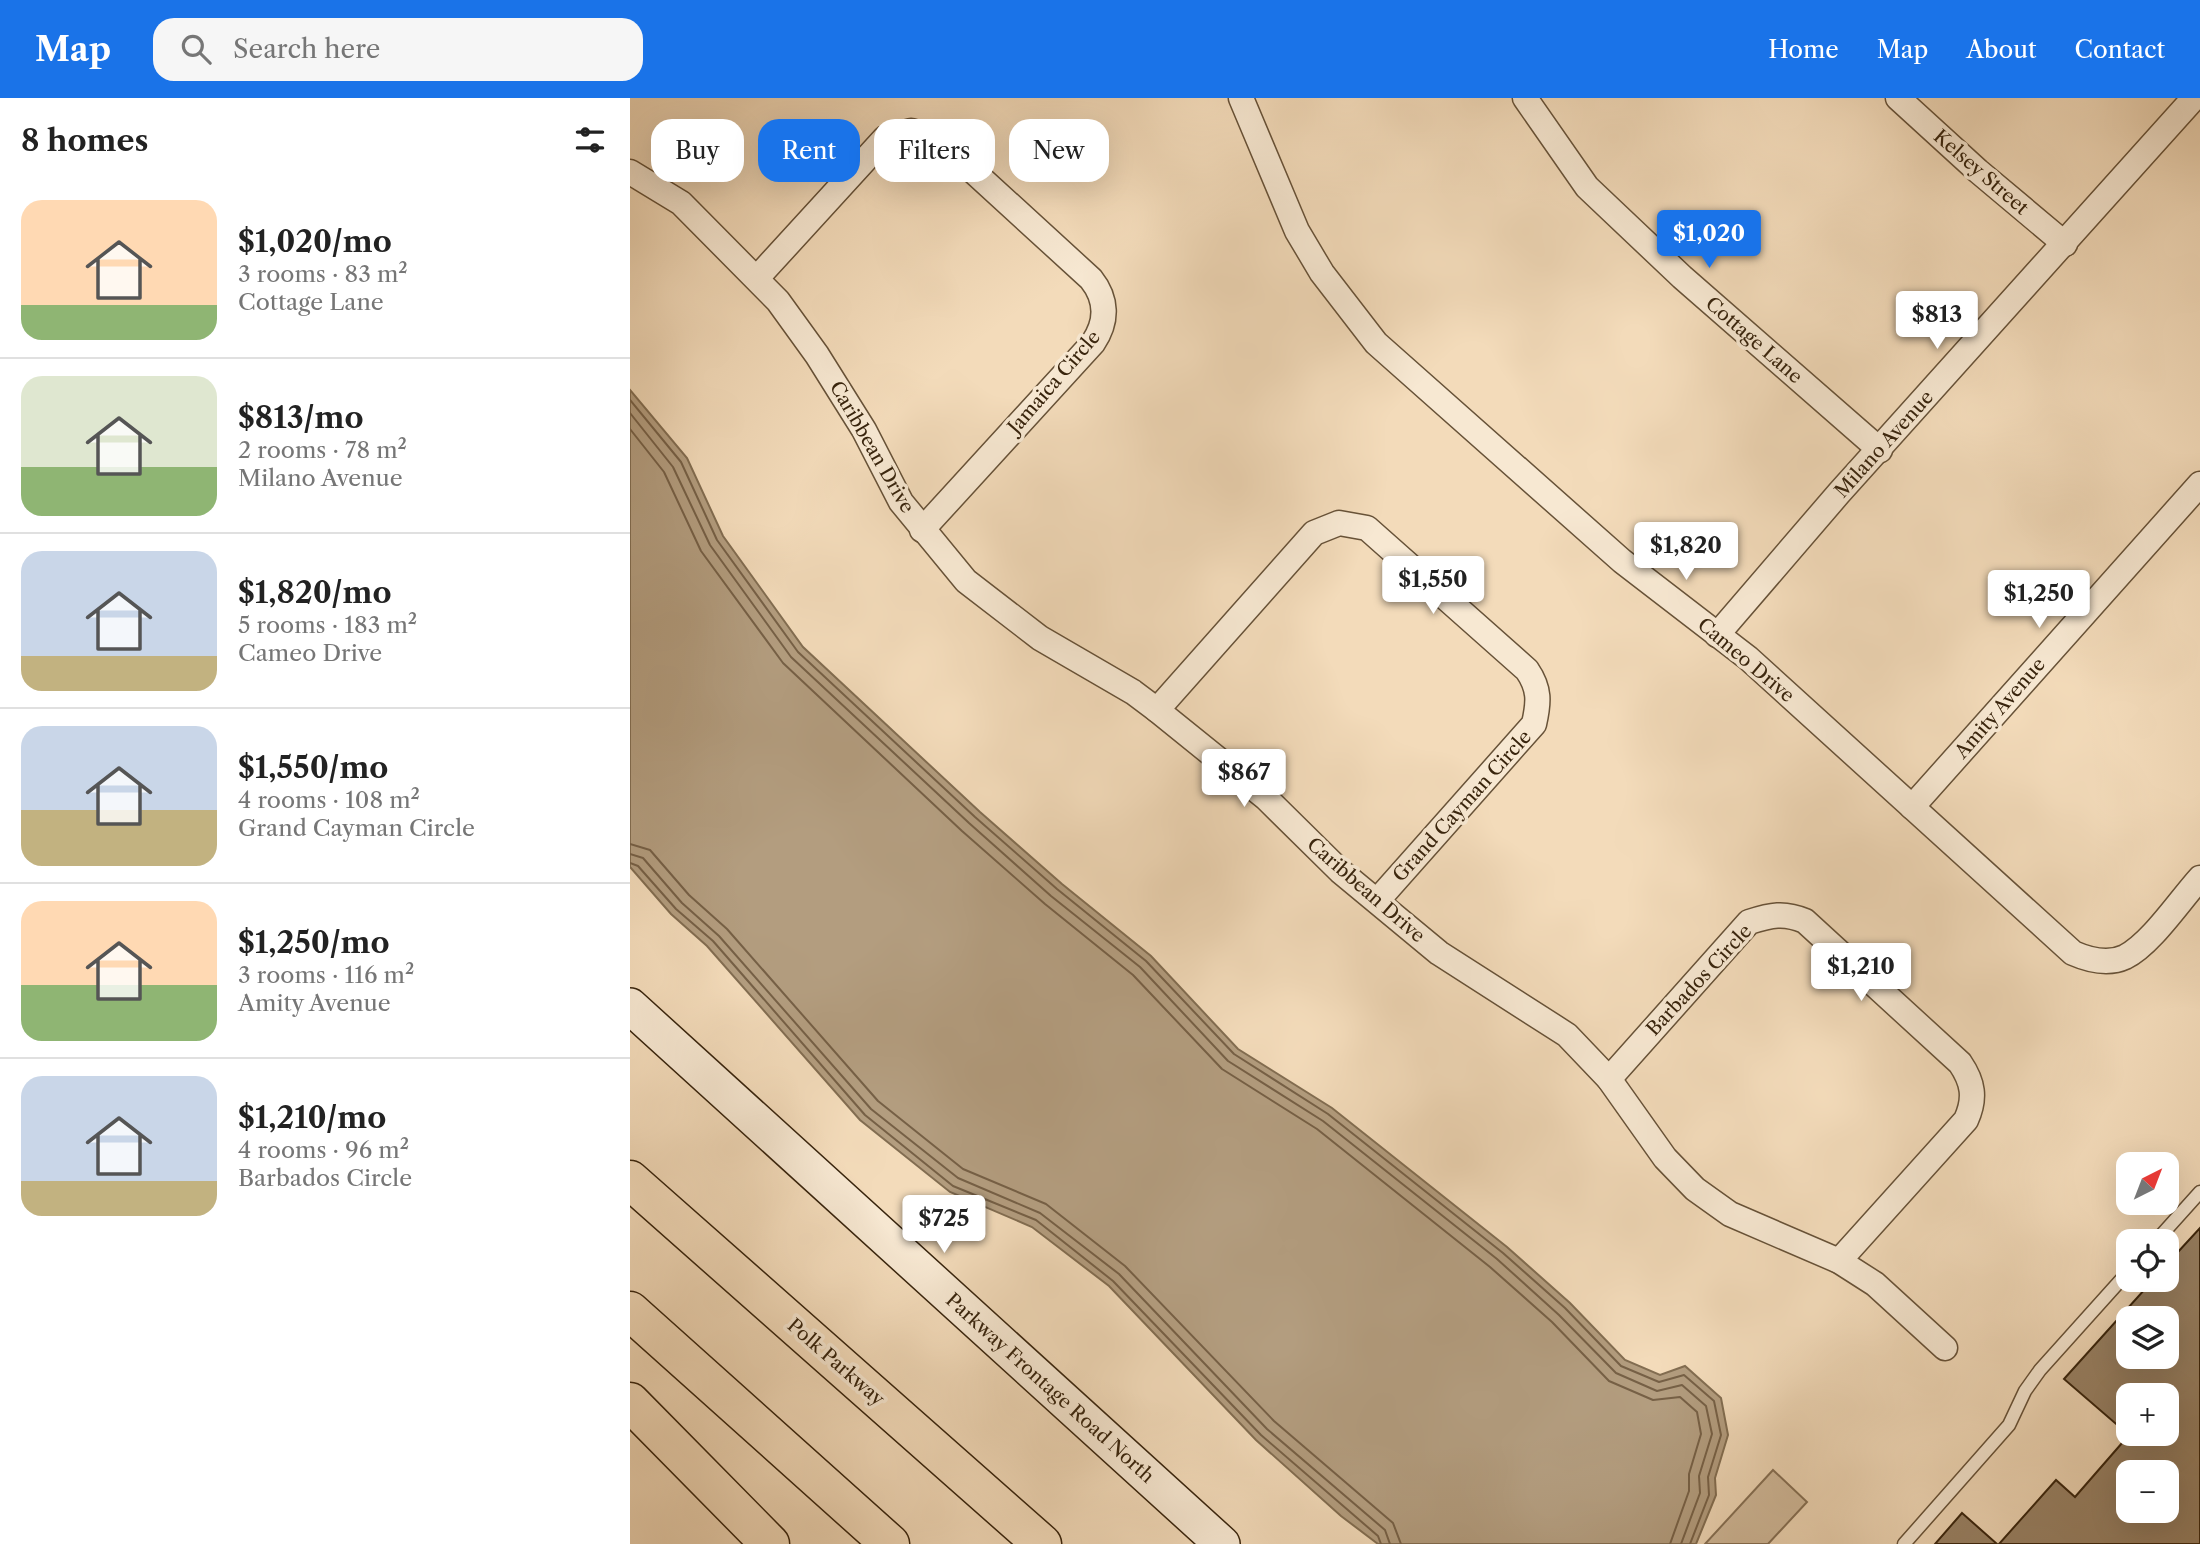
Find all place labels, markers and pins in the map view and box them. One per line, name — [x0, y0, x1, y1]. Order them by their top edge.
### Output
pin: $1,020 — [1652, 211, 1766, 270]
pin: $813 — [1896, 292, 1978, 351]
pin: $1,820 — [1629, 522, 1743, 582]
pin: $1,550 — [1376, 556, 1490, 616]
pin: $1,250 — [1982, 570, 2096, 630]
pin: $867 — [1203, 750, 1285, 809]
pin: $1,210 — [1804, 944, 1918, 1003]
pin: $725 — [903, 1196, 985, 1255]

